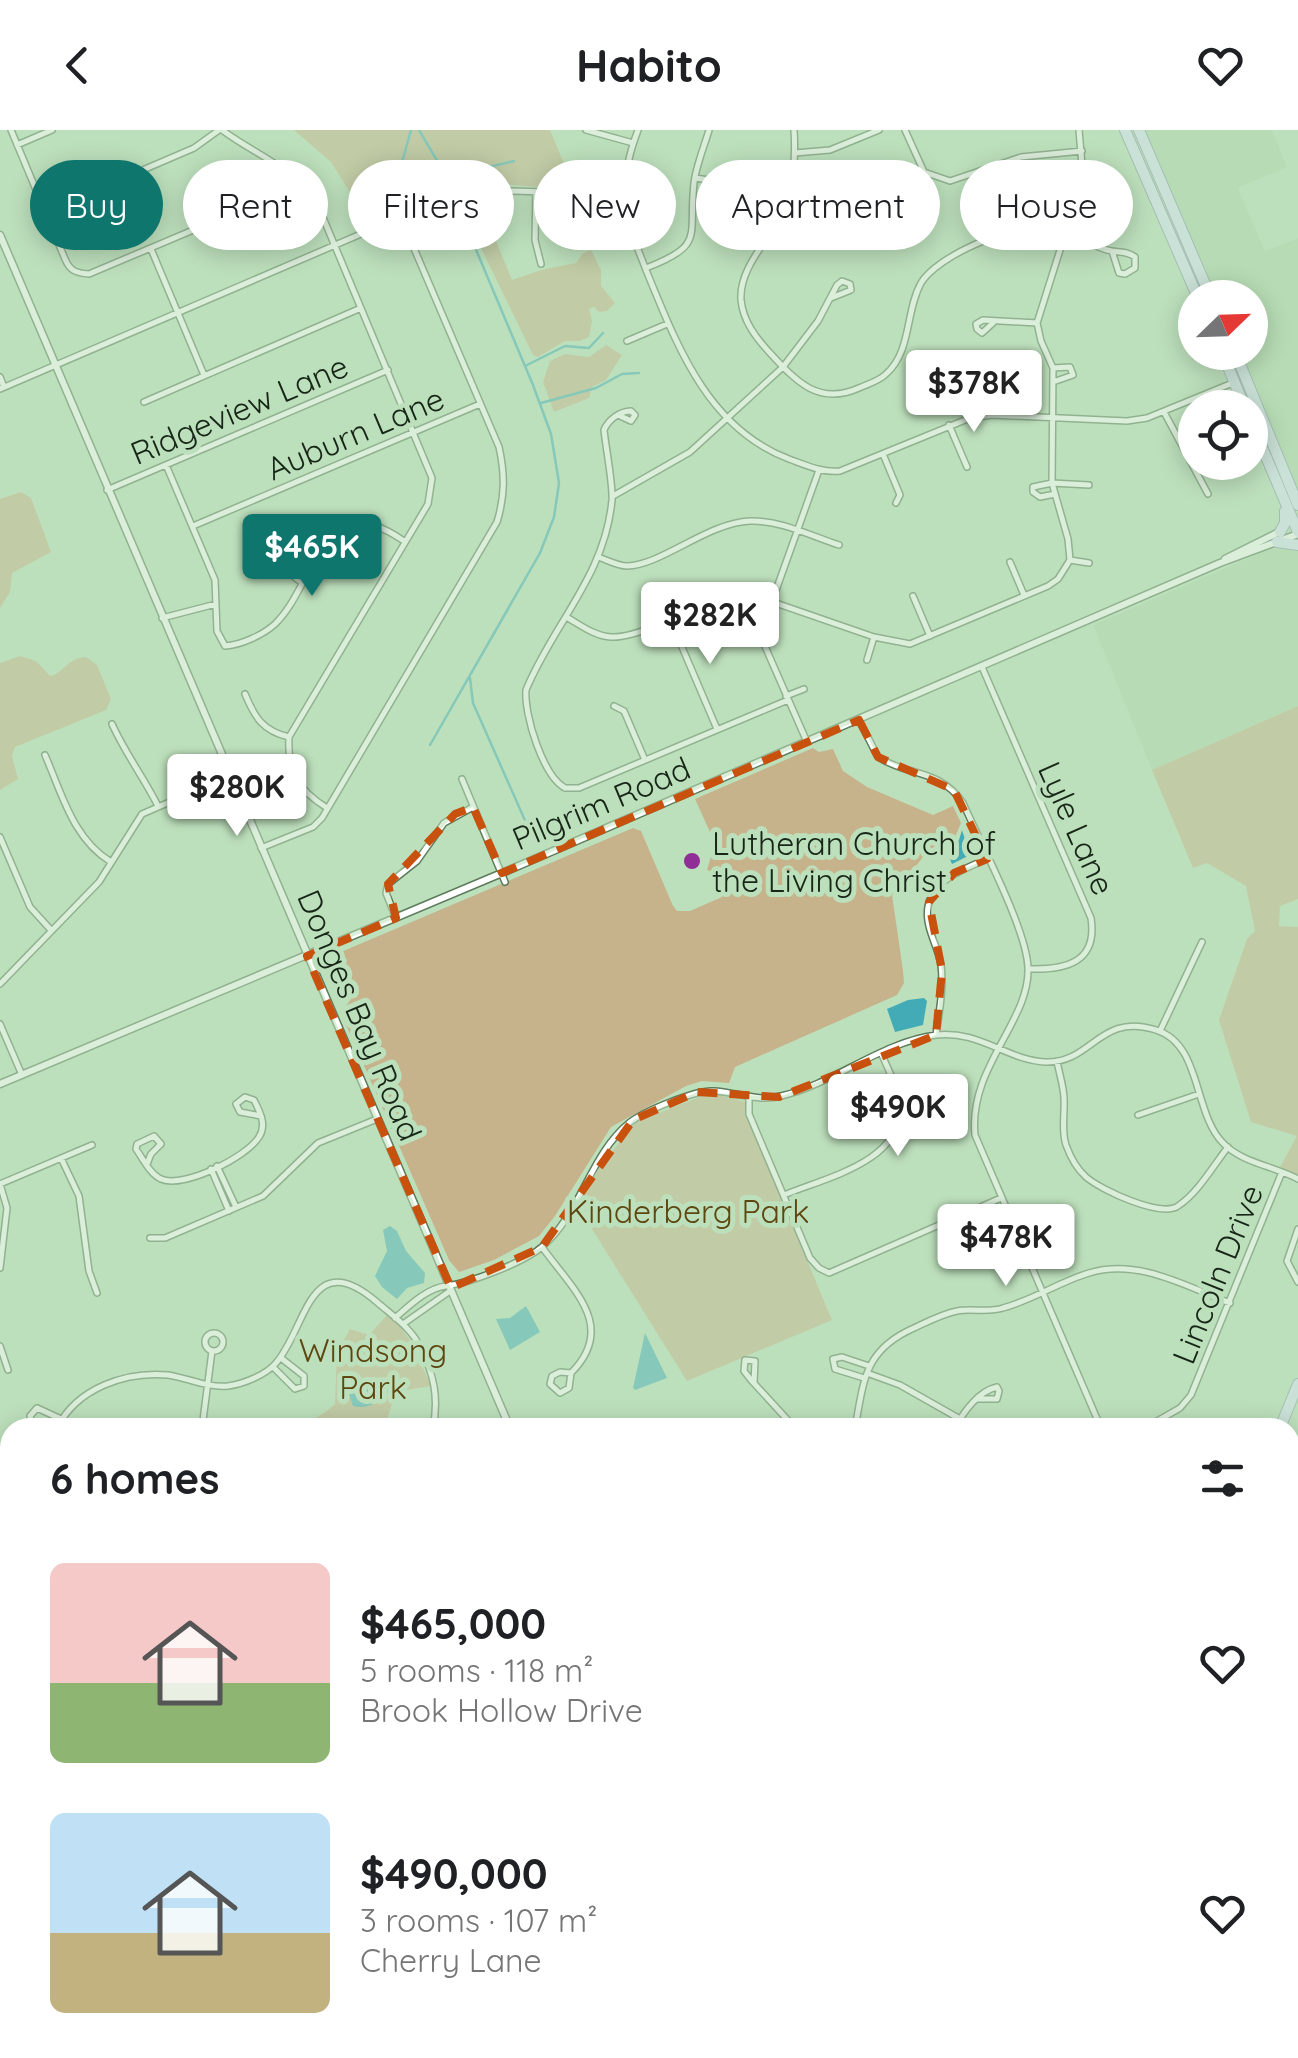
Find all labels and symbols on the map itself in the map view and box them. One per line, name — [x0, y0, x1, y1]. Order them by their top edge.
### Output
north arrow — [1178, 280, 1268, 370]
street label: Ridgeview Lane — [124, 345, 354, 473]
pin: $378K — [904, 350, 1044, 435]
street label: Auburn Lane — [260, 378, 450, 488]
pin: $465K — [242, 514, 382, 599]
pin: $282K — [640, 582, 780, 667]
street label: Pilgrim Road — [506, 748, 696, 858]
pin: $280K — [167, 754, 307, 839]
street label: Lyle Lane — [1030, 755, 1124, 901]
place label: Lutheran Church of the Living Christ — [712, 823, 996, 900]
marker: Lutheran Church of the Living Christ — [681, 850, 703, 872]
street label: Donges Bay Road — [289, 883, 431, 1147]
pin: $490K — [828, 1074, 968, 1159]
street label: Lincoln Drive — [1163, 1178, 1271, 1370]
park label: Kinderberg Park — [567, 1191, 809, 1231]
pin: $478K — [936, 1204, 1076, 1289]
park label: Windsong Park — [299, 1330, 447, 1407]

